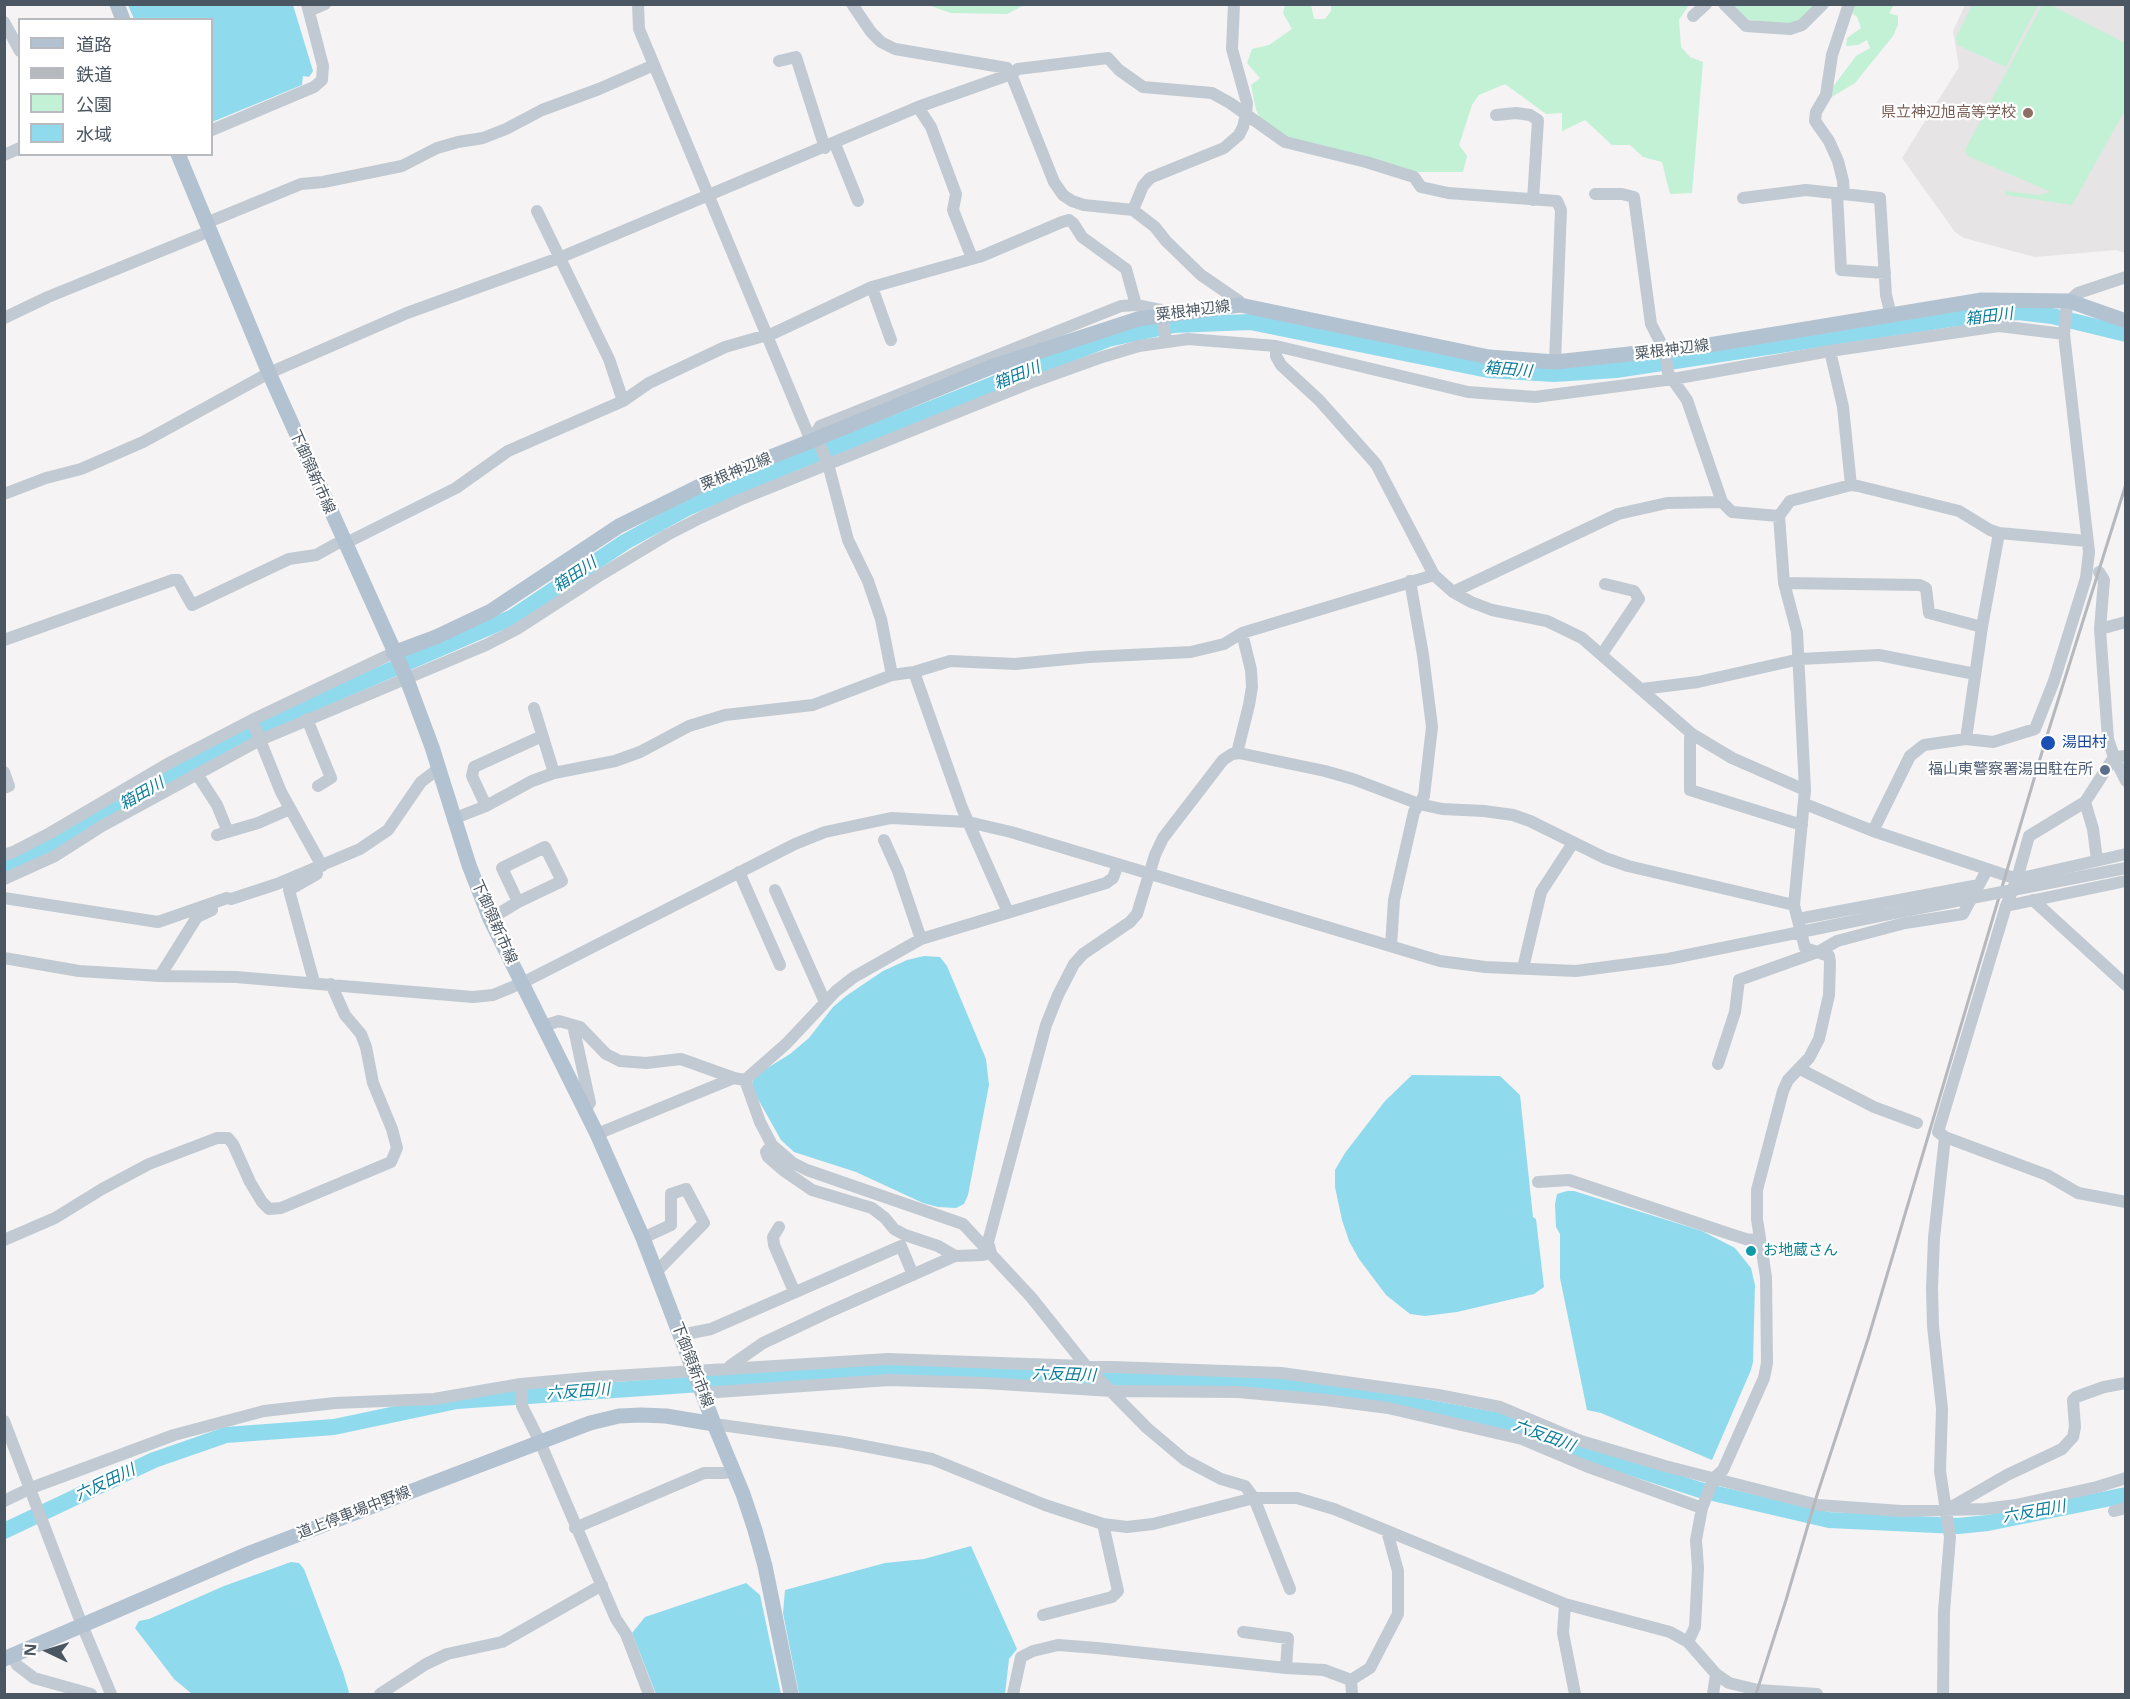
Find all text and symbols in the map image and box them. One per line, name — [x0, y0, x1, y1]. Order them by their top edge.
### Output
legend — [18, 18, 213, 156]
text: 道路 — [76, 32, 112, 56]
text: 鉄道 — [76, 62, 112, 86]
text: 公園 — [76, 92, 112, 116]
place label: 県立神辺旭高等学校 — [1881, 104, 2016, 122]
marker: 県立神辺旭高等学校 — [2021, 106, 2035, 120]
text: 水域 — [76, 122, 112, 146]
street label: 粟根神辺線 — [1155, 297, 1231, 325]
water label: 箱田川 — [1964, 305, 2014, 329]
street label: 粟根神辺線 — [1634, 336, 1710, 364]
water label: 箱田川 — [991, 358, 1043, 394]
water label: 箱田川 — [1483, 358, 1533, 382]
street label: 下御領新市線 — [285, 427, 339, 517]
street label: 粟根神辺線 — [698, 450, 774, 494]
water label: 箱田川 — [550, 554, 600, 596]
marker: 湯田村 — [2039, 734, 2057, 752]
place label: 湯田村 — [2062, 734, 2107, 752]
place label: 福山東警察署湯田駐在所 — [1928, 761, 2093, 779]
marker: 福山東警察署湯田駐在所 — [2098, 763, 2112, 777]
water label: 箱田川 — [116, 774, 168, 814]
street label: 下御領新市線 — [467, 877, 521, 967]
place label: お地蔵さん — [1763, 1242, 1838, 1260]
marker: お地蔵さん — [1744, 1244, 1758, 1258]
street label: 下御領新市線 — [667, 1320, 717, 1410]
water label: 六反田川 — [1032, 1364, 1096, 1386]
water label: 六反田川 — [545, 1380, 611, 1404]
water label: 六反田川 — [1511, 1416, 1577, 1456]
water label: 六反田川 — [72, 1461, 138, 1505]
street label: 道上停車場中野線 — [295, 1483, 413, 1543]
water label: 六反田川 — [2001, 1497, 2067, 1527]
north arrow — [18, 1621, 78, 1681]
text: N — [19, 1642, 41, 1657]

